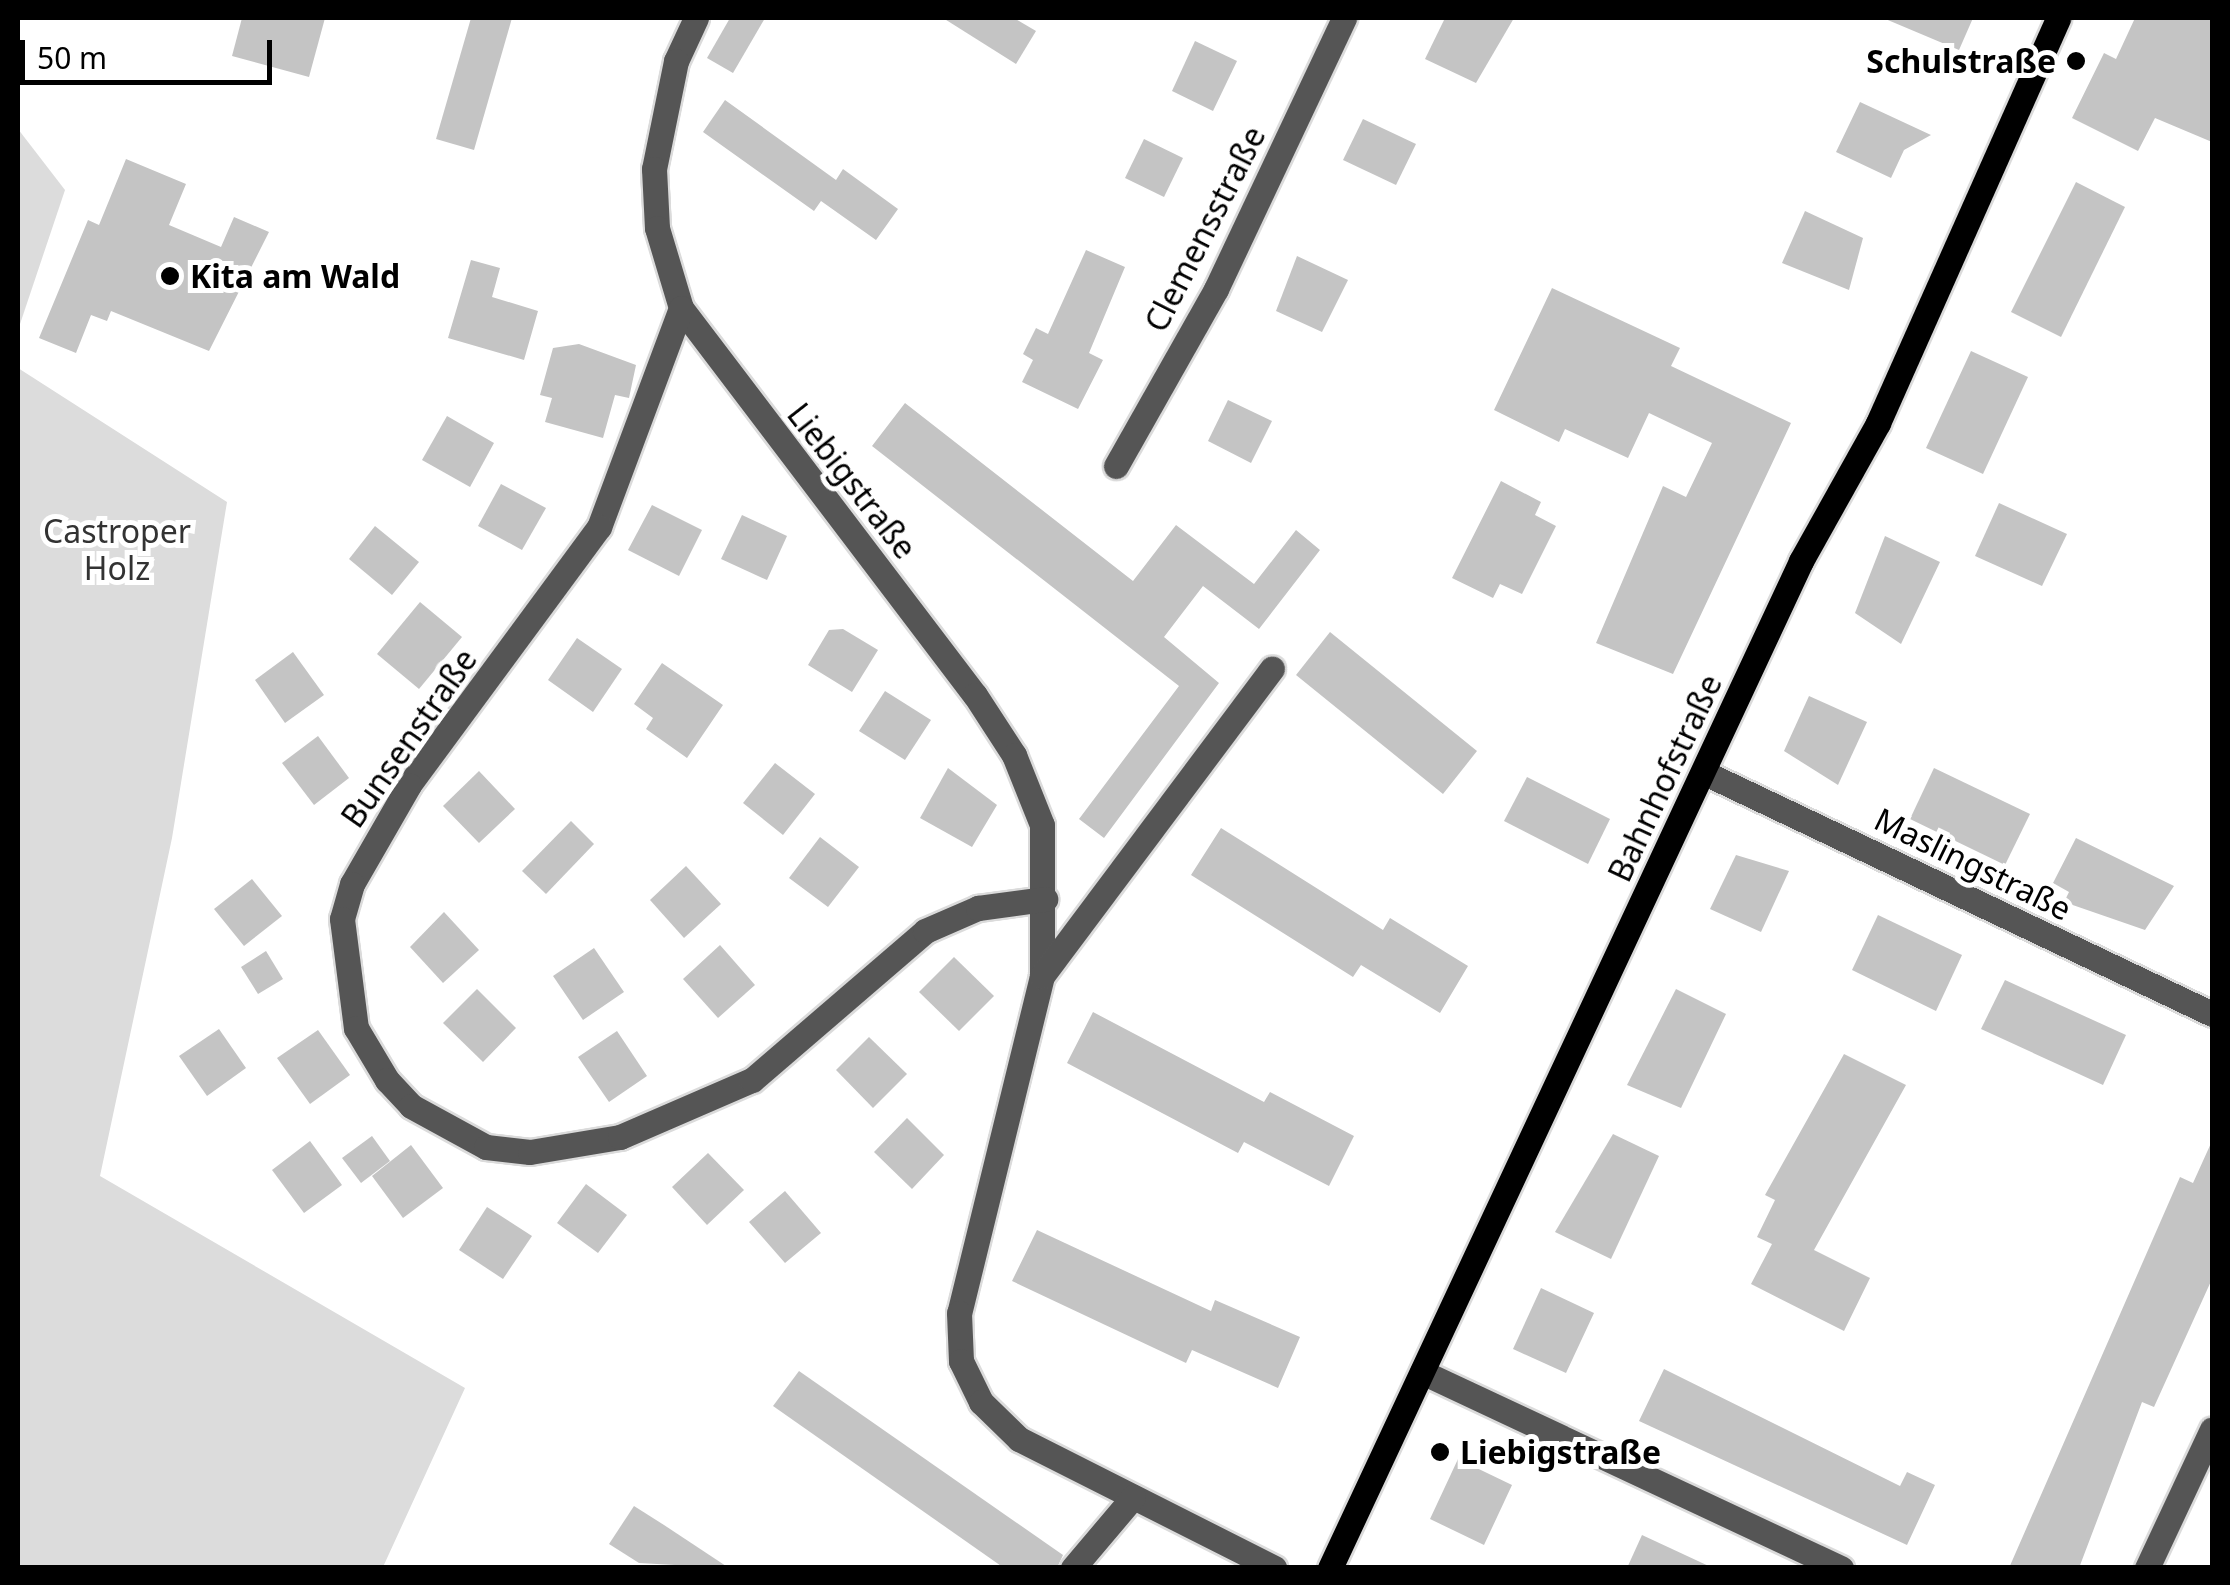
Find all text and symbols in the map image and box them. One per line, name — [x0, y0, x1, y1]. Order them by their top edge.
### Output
scale bar — [25, 20, 278, 82]
text: 50 m — [37, 37, 107, 78]
place label: Schulstraße — [1866, 42, 2056, 80]
marker: Schulstraße — [2065, 50, 2087, 72]
street label: Clemensstraße — [1137, 120, 1273, 338]
place label: Kita am Wald — [190, 257, 400, 295]
marker: Kita am Wald — [159, 265, 181, 287]
street label: Liebigstraße — [780, 396, 924, 566]
park label: Castroper Holz — [43, 513, 191, 588]
street label: Bunsenstraße — [333, 641, 485, 835]
street label: Bahnhofstraße — [1600, 668, 1730, 888]
street label: Maslingstraße — [1868, 800, 2078, 928]
place label: Liebigstraße — [1460, 1433, 1661, 1471]
marker: Liebigstraße — [1429, 1441, 1451, 1463]

